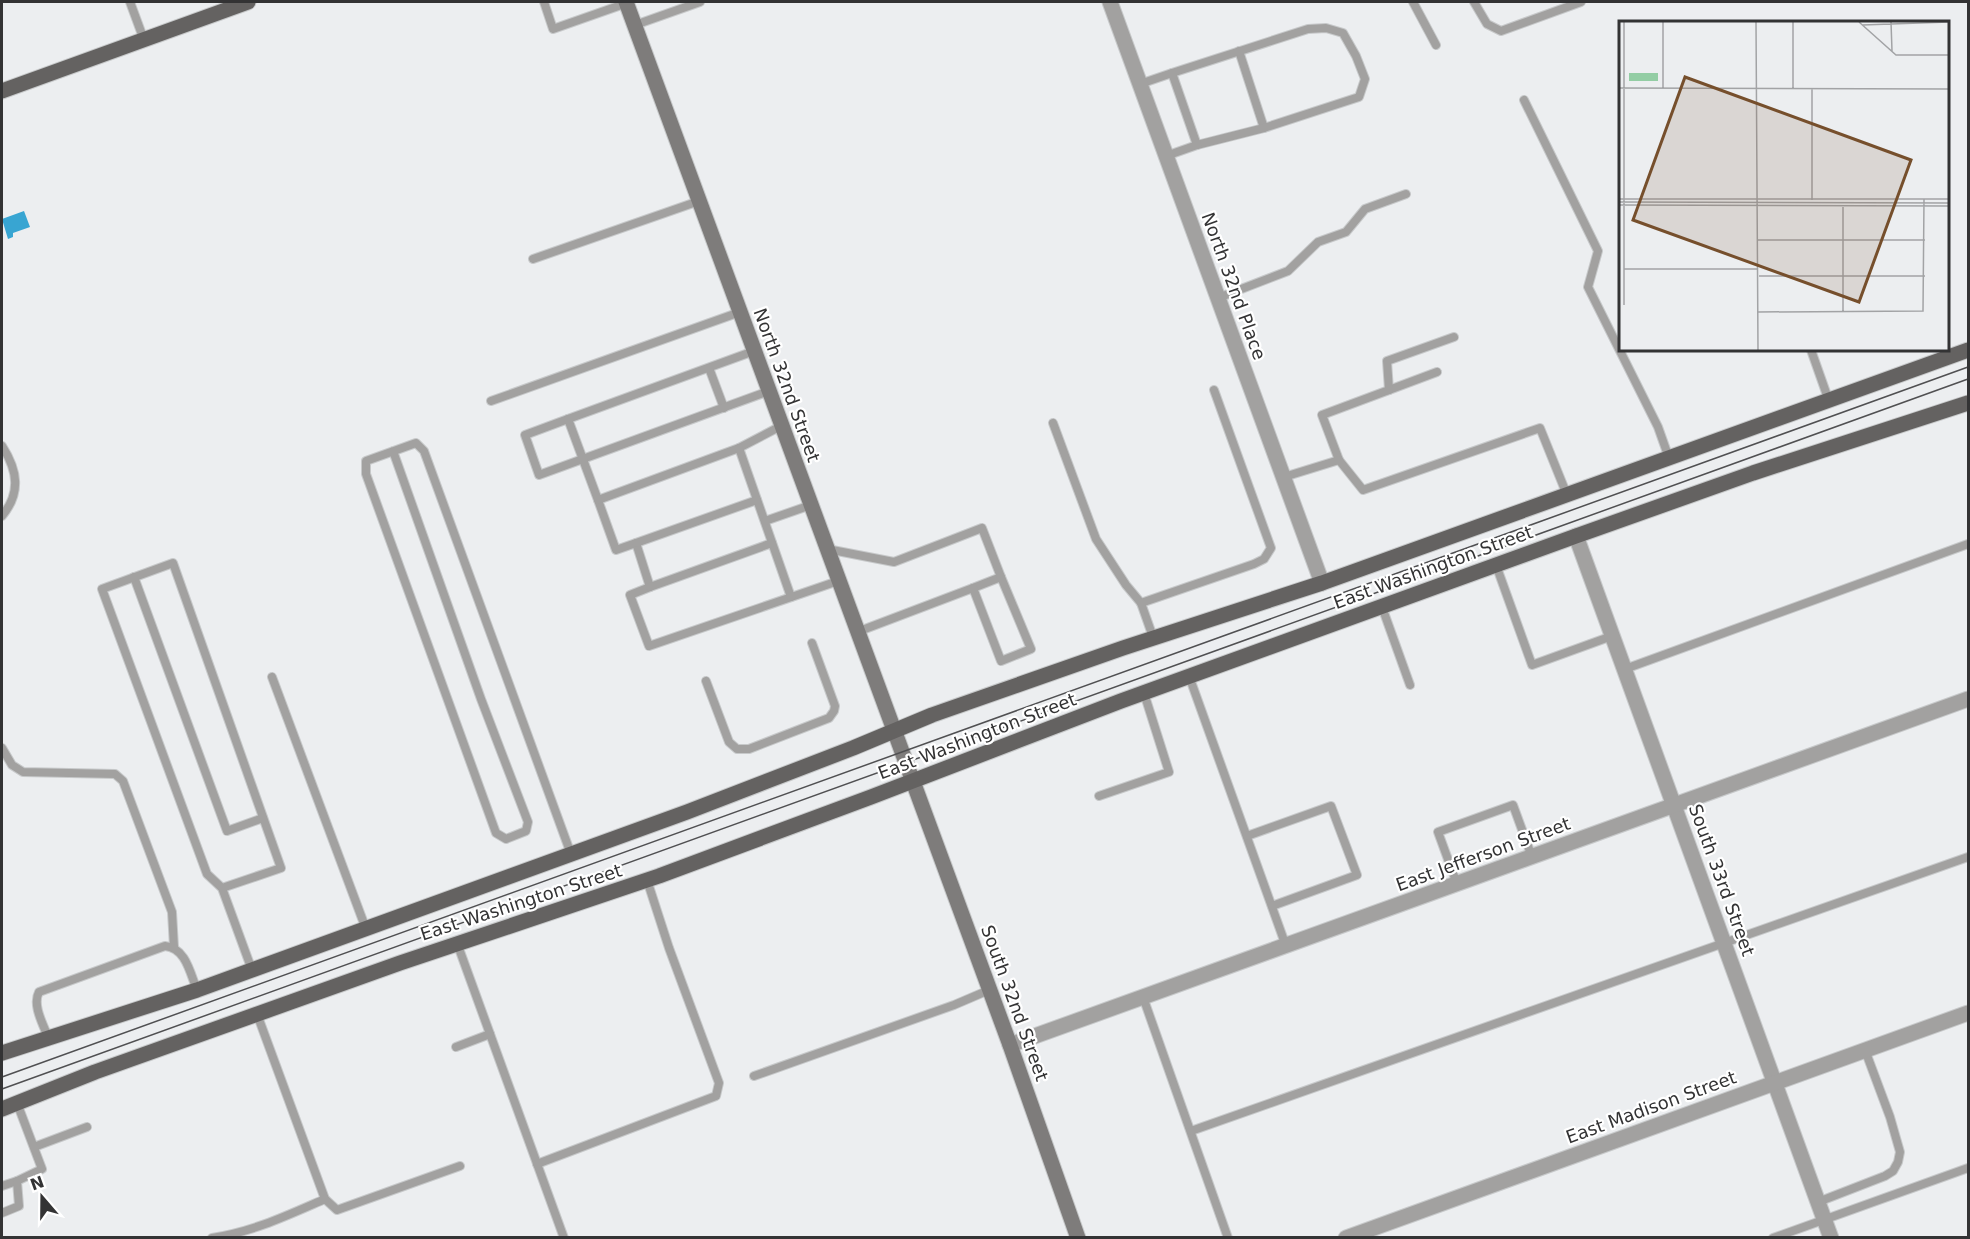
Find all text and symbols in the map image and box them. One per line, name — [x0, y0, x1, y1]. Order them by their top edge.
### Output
inset map — [1619, 21, 1949, 351]
street label: North 32nd Place — [1198, 209, 1270, 363]
street label: North 32nd Street — [749, 305, 825, 465]
street label: East Washington Street — [1330, 521, 1536, 613]
street label: East Washington Street — [875, 688, 1079, 784]
street label: South 33rd Street — [1685, 801, 1759, 959]
street label: East Jefferson Street — [1393, 813, 1573, 895]
street label: East Washington Street — [418, 859, 624, 945]
street label: South 32nd Street — [977, 922, 1053, 1084]
street label: East Madison Street — [1563, 1066, 1739, 1148]
north arrow — [12, 1167, 72, 1227]
text: N — [27, 1172, 47, 1195]

